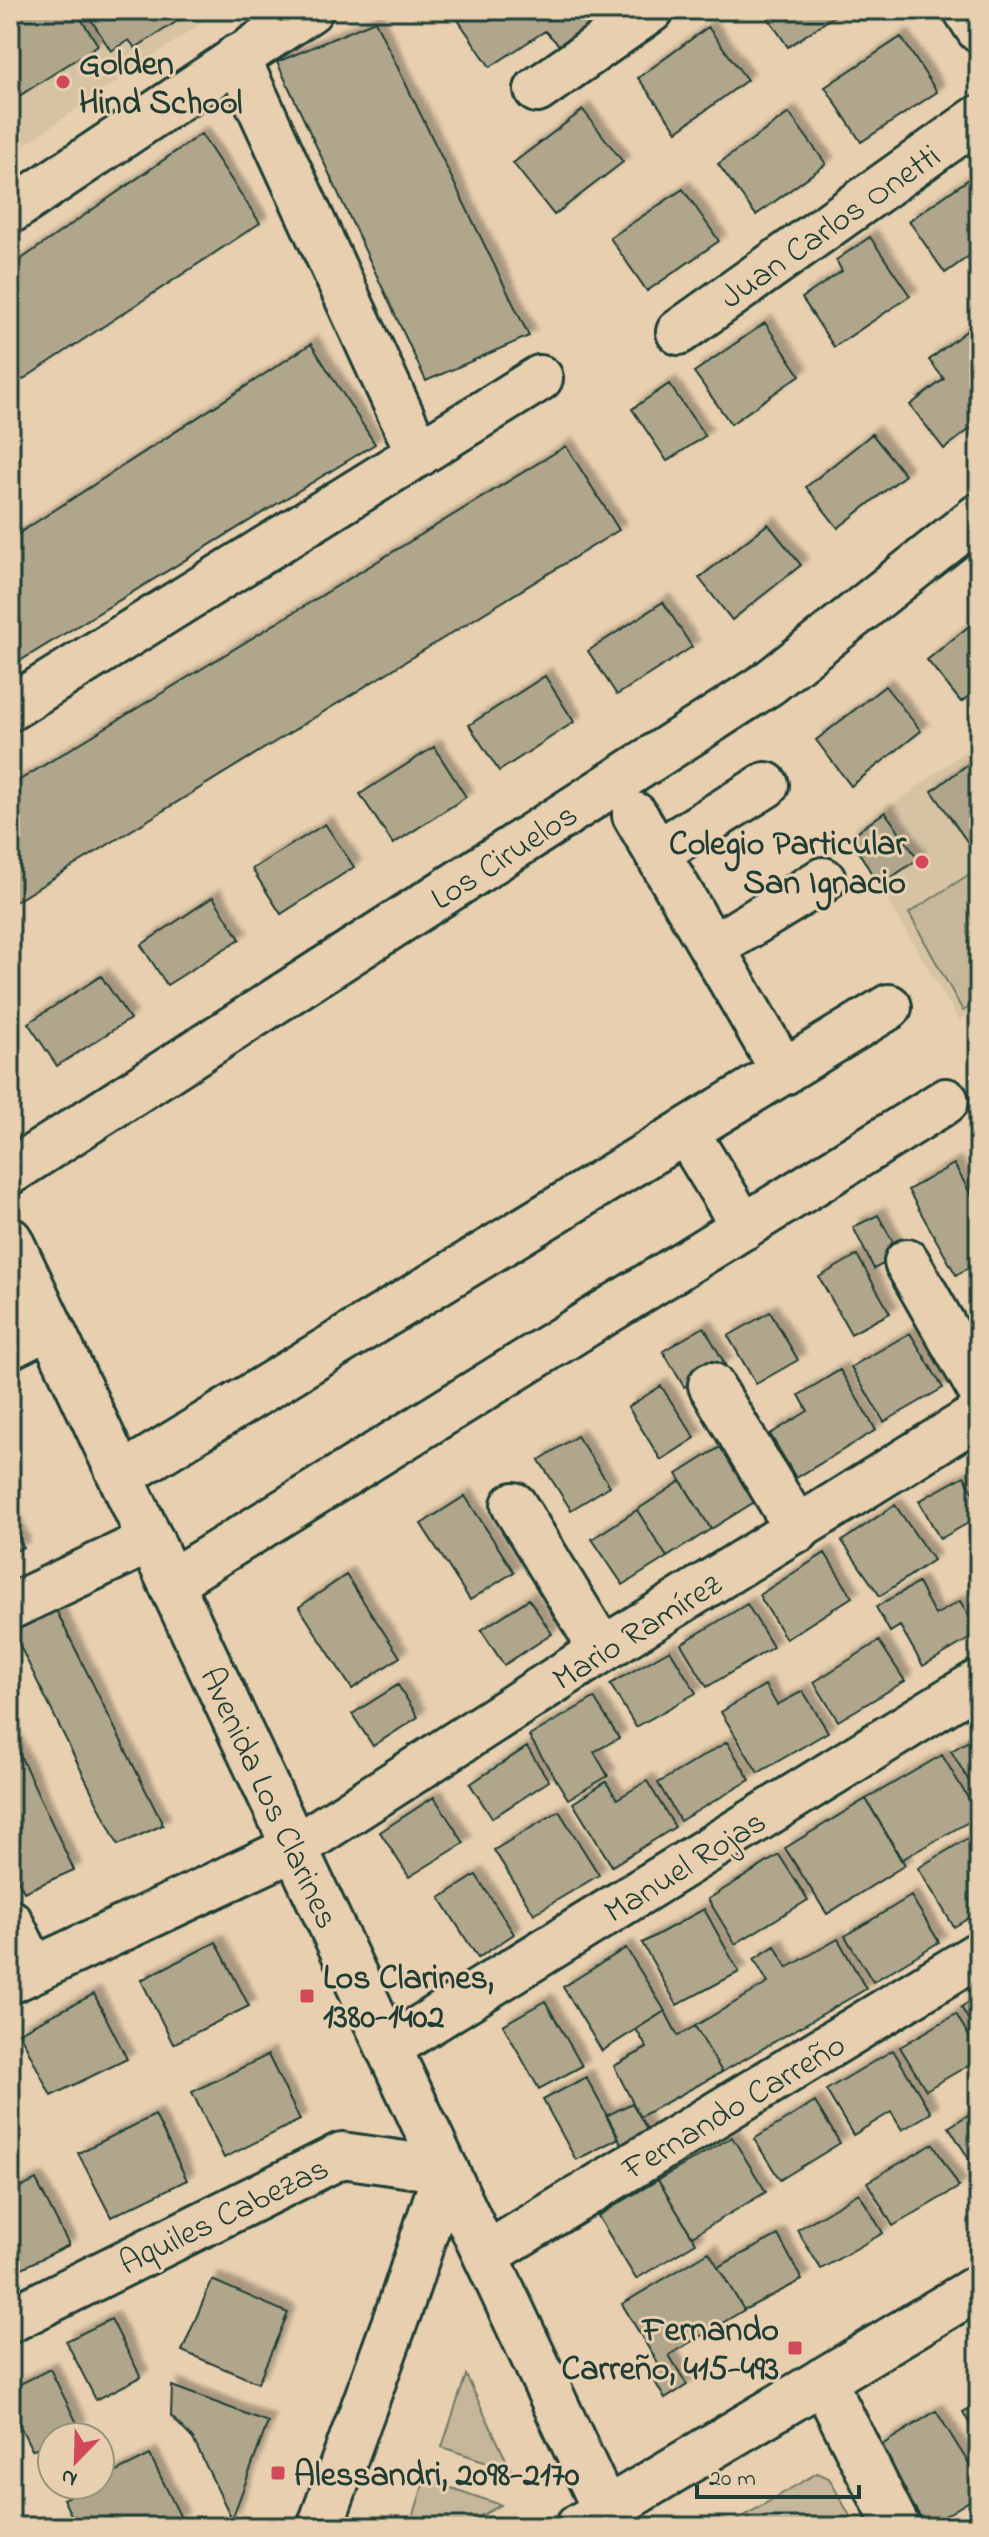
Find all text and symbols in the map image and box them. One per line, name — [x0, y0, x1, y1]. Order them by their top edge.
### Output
place label: Golden Hind School — [79, 41, 242, 130]
marker: Golden Hind School — [54, 73, 72, 91]
street label: Juan Carlos Onetti — [711, 133, 952, 323]
street label: Los Ciruelos — [422, 792, 589, 925]
place label: Colegio Particular San Ignacio — [669, 821, 907, 911]
marker: Colegio Particular San Ignacio — [913, 853, 931, 871]
street label: Mario Ramírez — [544, 1561, 733, 1705]
street label: Avenida Los Clarines — [185, 1659, 350, 1938]
street label: Manuel Rojas — [595, 1799, 777, 1938]
place label: Los Clarines, 1380-1402 — [323, 1955, 494, 2044]
marker: Los Clarines, 1380-1402 — [298, 1987, 316, 2005]
street label: Fernando Carreño — [613, 2022, 856, 2195]
street label: Aquiles Cabezas — [112, 2145, 338, 2290]
place label: Fernando Carreño, 415-493 — [562, 2307, 779, 2396]
marker: Fernando Carreño, 415-493 — [786, 2339, 804, 2357]
north arrow — [36, 2421, 116, 2501]
scale bar — [697, 2449, 859, 2499]
place label: Alessandri, 2098-2170 — [294, 2452, 580, 2502]
text: N — [56, 2459, 82, 2494]
text: 20 m — [709, 2462, 756, 2497]
marker: Alessandri, 2098-2170 — [269, 2464, 287, 2482]

